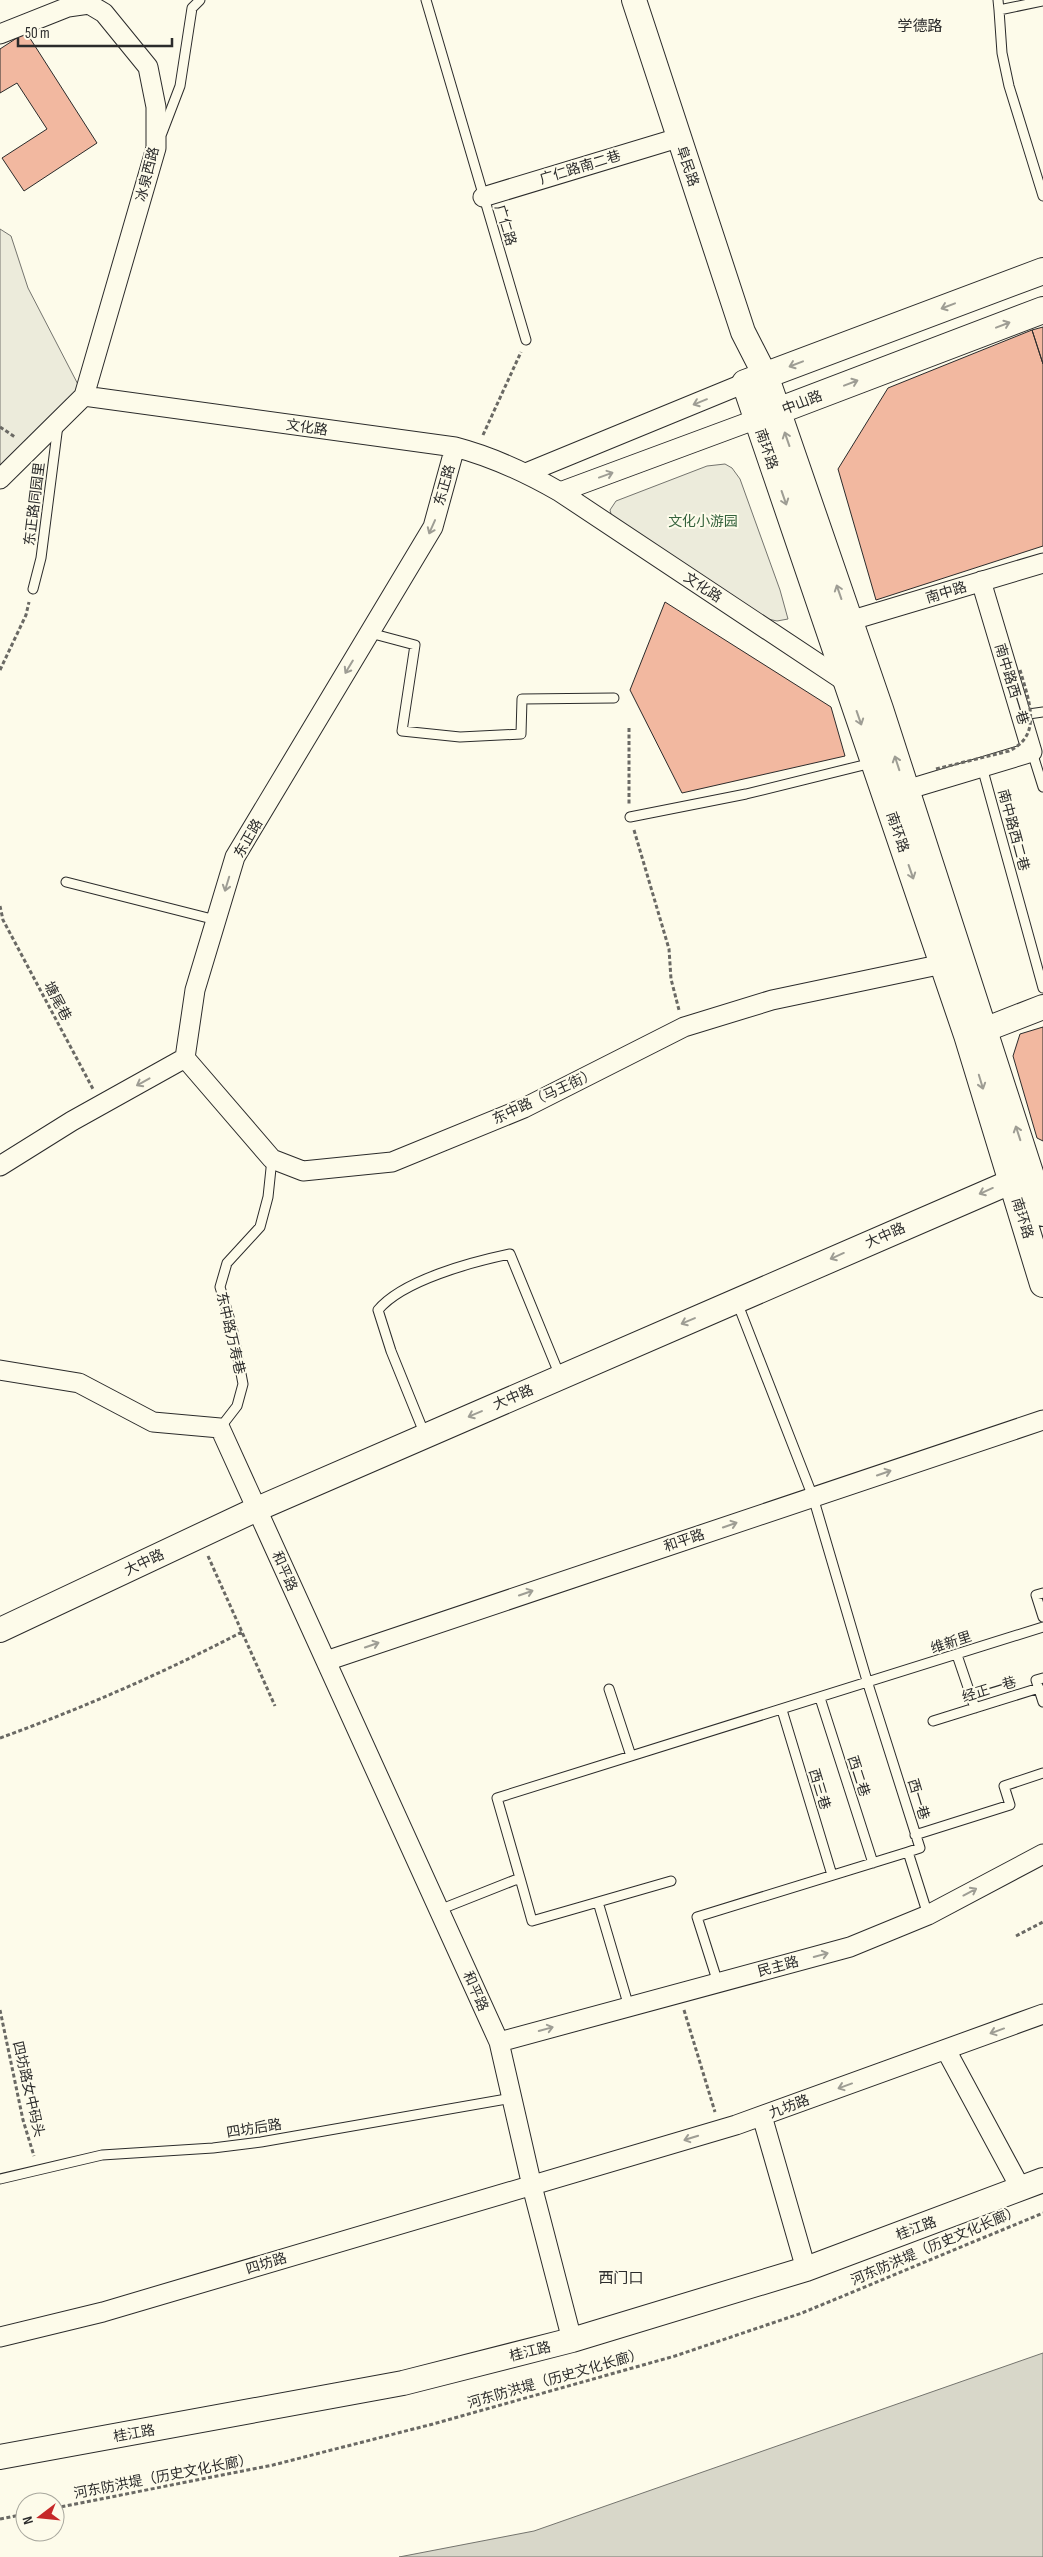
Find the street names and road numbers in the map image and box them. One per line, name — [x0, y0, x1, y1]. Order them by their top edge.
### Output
street label: 阜民路 — [673, 144, 702, 189]
street label: 冰泉西路 — [132, 145, 163, 203]
street label: 广仁路南二巷 — [537, 147, 623, 188]
street label: 广仁路 — [491, 203, 520, 248]
street label: 中山路 — [780, 387, 825, 418]
street label: 文化路 — [285, 416, 329, 439]
street label: 南环路 — [752, 427, 781, 472]
street label: 东正路同园里 — [21, 461, 48, 547]
street label: 东正路 — [431, 463, 458, 508]
street label: 文化路 — [680, 569, 725, 606]
street label: 南中路 — [924, 578, 969, 607]
street label: 南中路西一巷 — [991, 641, 1032, 727]
street label: 南中路西二巷 — [994, 787, 1033, 873]
street label: 南环路 — [883, 810, 912, 855]
street label: 东正路 — [231, 816, 266, 861]
street label: 塘尾巷 — [40, 979, 75, 1024]
street label: 东中路（马王街） — [490, 1065, 599, 1128]
street label: 南环路 — [1008, 1196, 1037, 1241]
street label: 大中路 — [863, 1219, 908, 1252]
street label: 东中路万寿巷 — [213, 1290, 248, 1376]
street label: 大中路 — [491, 1381, 536, 1413]
street label: 和平路 — [662, 1526, 707, 1555]
street label: 大中路 — [122, 1546, 167, 1579]
street label: 和平路 — [268, 1549, 301, 1594]
street label: 维新里 — [929, 1628, 974, 1657]
street label: 经正一巷 — [960, 1673, 1018, 1706]
street label: 西二巷 — [844, 1754, 873, 1799]
street label: 西三巷 — [805, 1767, 834, 1812]
street label: 西一巷 — [904, 1777, 933, 1822]
street label: 民主路 — [756, 1953, 801, 1980]
street label: 和平路 — [459, 1969, 492, 2014]
street label: 四坊路女中码头 — [9, 2039, 48, 2139]
street label: 九坊路 — [767, 2091, 812, 2122]
street label: 四坊后路 — [225, 2116, 283, 2141]
street label: 河东防洪堤（历史文化长廊） — [848, 2202, 1022, 2289]
street label: 桂江路 — [894, 2213, 939, 2244]
street label: 四坊路 — [244, 2249, 289, 2278]
street label: 桂江路 — [508, 2338, 553, 2365]
street label: 河东防洪堤（历史文化长廊） — [465, 2345, 645, 2412]
street label: 桂江路 — [112, 2421, 156, 2446]
street label: 河东防洪堤（历史文化长廊） — [72, 2451, 254, 2502]

